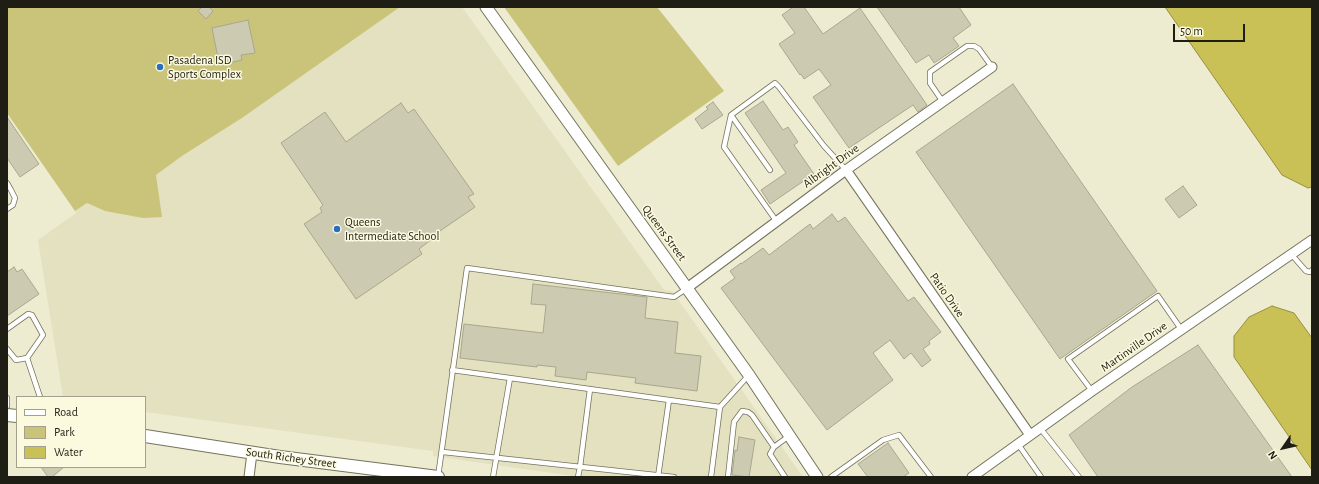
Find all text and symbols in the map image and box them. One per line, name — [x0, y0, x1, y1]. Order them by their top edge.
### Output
scale bar — [1175, 16, 1247, 42]
text: 50 m — [1180, 25, 1203, 37]
place label: Pasadena ISD Sports Complex — [168, 53, 241, 81]
marker: Pasadena ISD Sports Complex — [155, 62, 165, 72]
street label: Albright Drive — [800, 141, 862, 191]
street label: Queens Street — [639, 202, 689, 264]
place label: Queens Intermediate School — [345, 215, 439, 243]
marker: Queens Intermediate School — [332, 224, 342, 234]
street label: Patio Drive — [926, 270, 968, 320]
street label: Martinville Drive — [1098, 319, 1170, 375]
legend — [16, 396, 146, 468]
text: Road — [54, 406, 78, 418]
text: Park — [54, 426, 75, 438]
north arrow — [1263, 428, 1303, 468]
street label: South Richey Street — [245, 445, 337, 471]
text: Water — [54, 446, 83, 458]
text: N — [1266, 449, 1279, 461]

